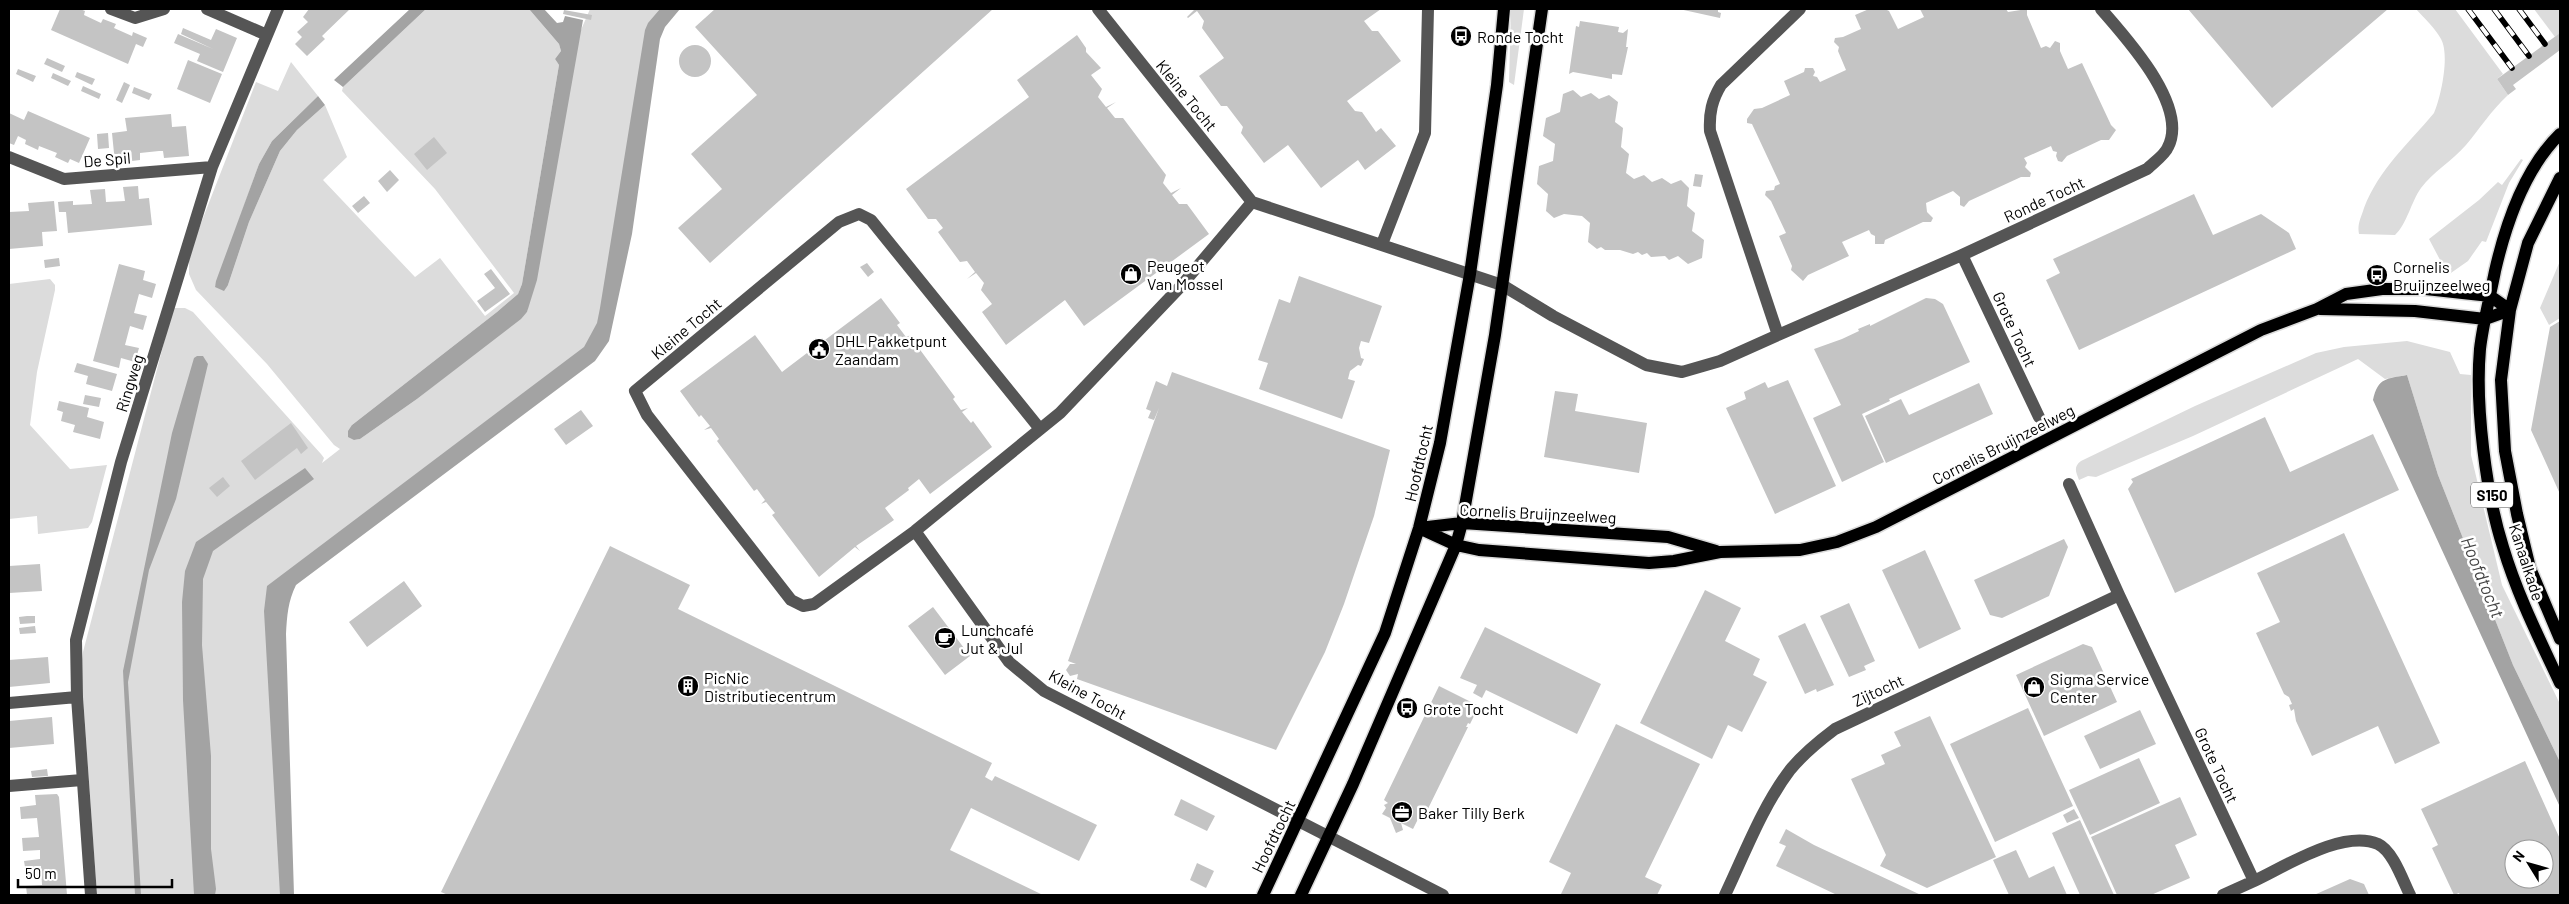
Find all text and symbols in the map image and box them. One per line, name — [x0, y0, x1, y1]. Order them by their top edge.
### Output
bus stop icon: Ronde Tocht — [1449, 24, 1473, 48]
place label: Ronde Tocht — [1477, 27, 1564, 46]
street label: Kleine Tocht — [1153, 56, 1221, 134]
street label: De Spil — [82, 147, 132, 171]
street label: Ronde Tocht — [2001, 172, 2087, 226]
place label: Peugeot Van Mossel — [1147, 256, 1223, 293]
place label: Cornelis Bruijnzeelweg — [2393, 257, 2490, 294]
shop icon: Peugeot Van Mossel — [1119, 262, 1143, 286]
bus stop icon: Cornelis Bruijnzeelweg — [2365, 263, 2389, 287]
street label: Grote Tocht — [1989, 288, 2041, 370]
street label: Kleine Tocht — [647, 293, 725, 363]
place label: DHL Pakketpunt Zaandam — [835, 331, 947, 368]
public building icon: DHL Pakketpunt Zaandam — [807, 337, 831, 361]
street label: Ringweg — [111, 352, 147, 414]
street label: Cornelis Bruijnzeelweg — [1929, 400, 2077, 488]
street label: Hoofdtocht — [1400, 423, 1436, 503]
road number: S150 — [2471, 482, 2513, 508]
street label: Cornelis Bruijnzeelweg — [1459, 499, 1617, 527]
street label: Kanaalkade — [2506, 521, 2548, 603]
water label: Hoofdtocht — [2457, 533, 2509, 621]
place label: Lunchcafé Jut & Jul — [961, 620, 1034, 657]
cafe icon: Lunchcafé Jut & Jul — [933, 626, 957, 650]
street label: Kleine Tocht — [1046, 665, 1130, 723]
place label: PicNic Distributiecentrum — [704, 668, 836, 705]
place label: Sigma Service Center — [2050, 669, 2149, 706]
street label: Zijtocht — [1850, 670, 1906, 710]
building icon: PicNic Distributiecentrum — [676, 674, 700, 698]
shop icon: Sigma Service Center — [2022, 675, 2046, 699]
bus stop icon: Grote Tocht — [1395, 696, 1419, 720]
place label: Grote Tocht — [1423, 699, 1504, 718]
street label: Grote Tocht — [2191, 724, 2243, 806]
street label: Hoofdtocht — [1247, 797, 1299, 875]
office icon: Baker Tilly Berk — [1390, 800, 1414, 824]
place label: Baker Tilly Berk — [1418, 803, 1525, 822]
north arrow — [2504, 839, 2554, 889]
text: N — [2509, 847, 2528, 865]
scale bar — [18, 856, 171, 888]
text: 50 m — [25, 864, 57, 882]

